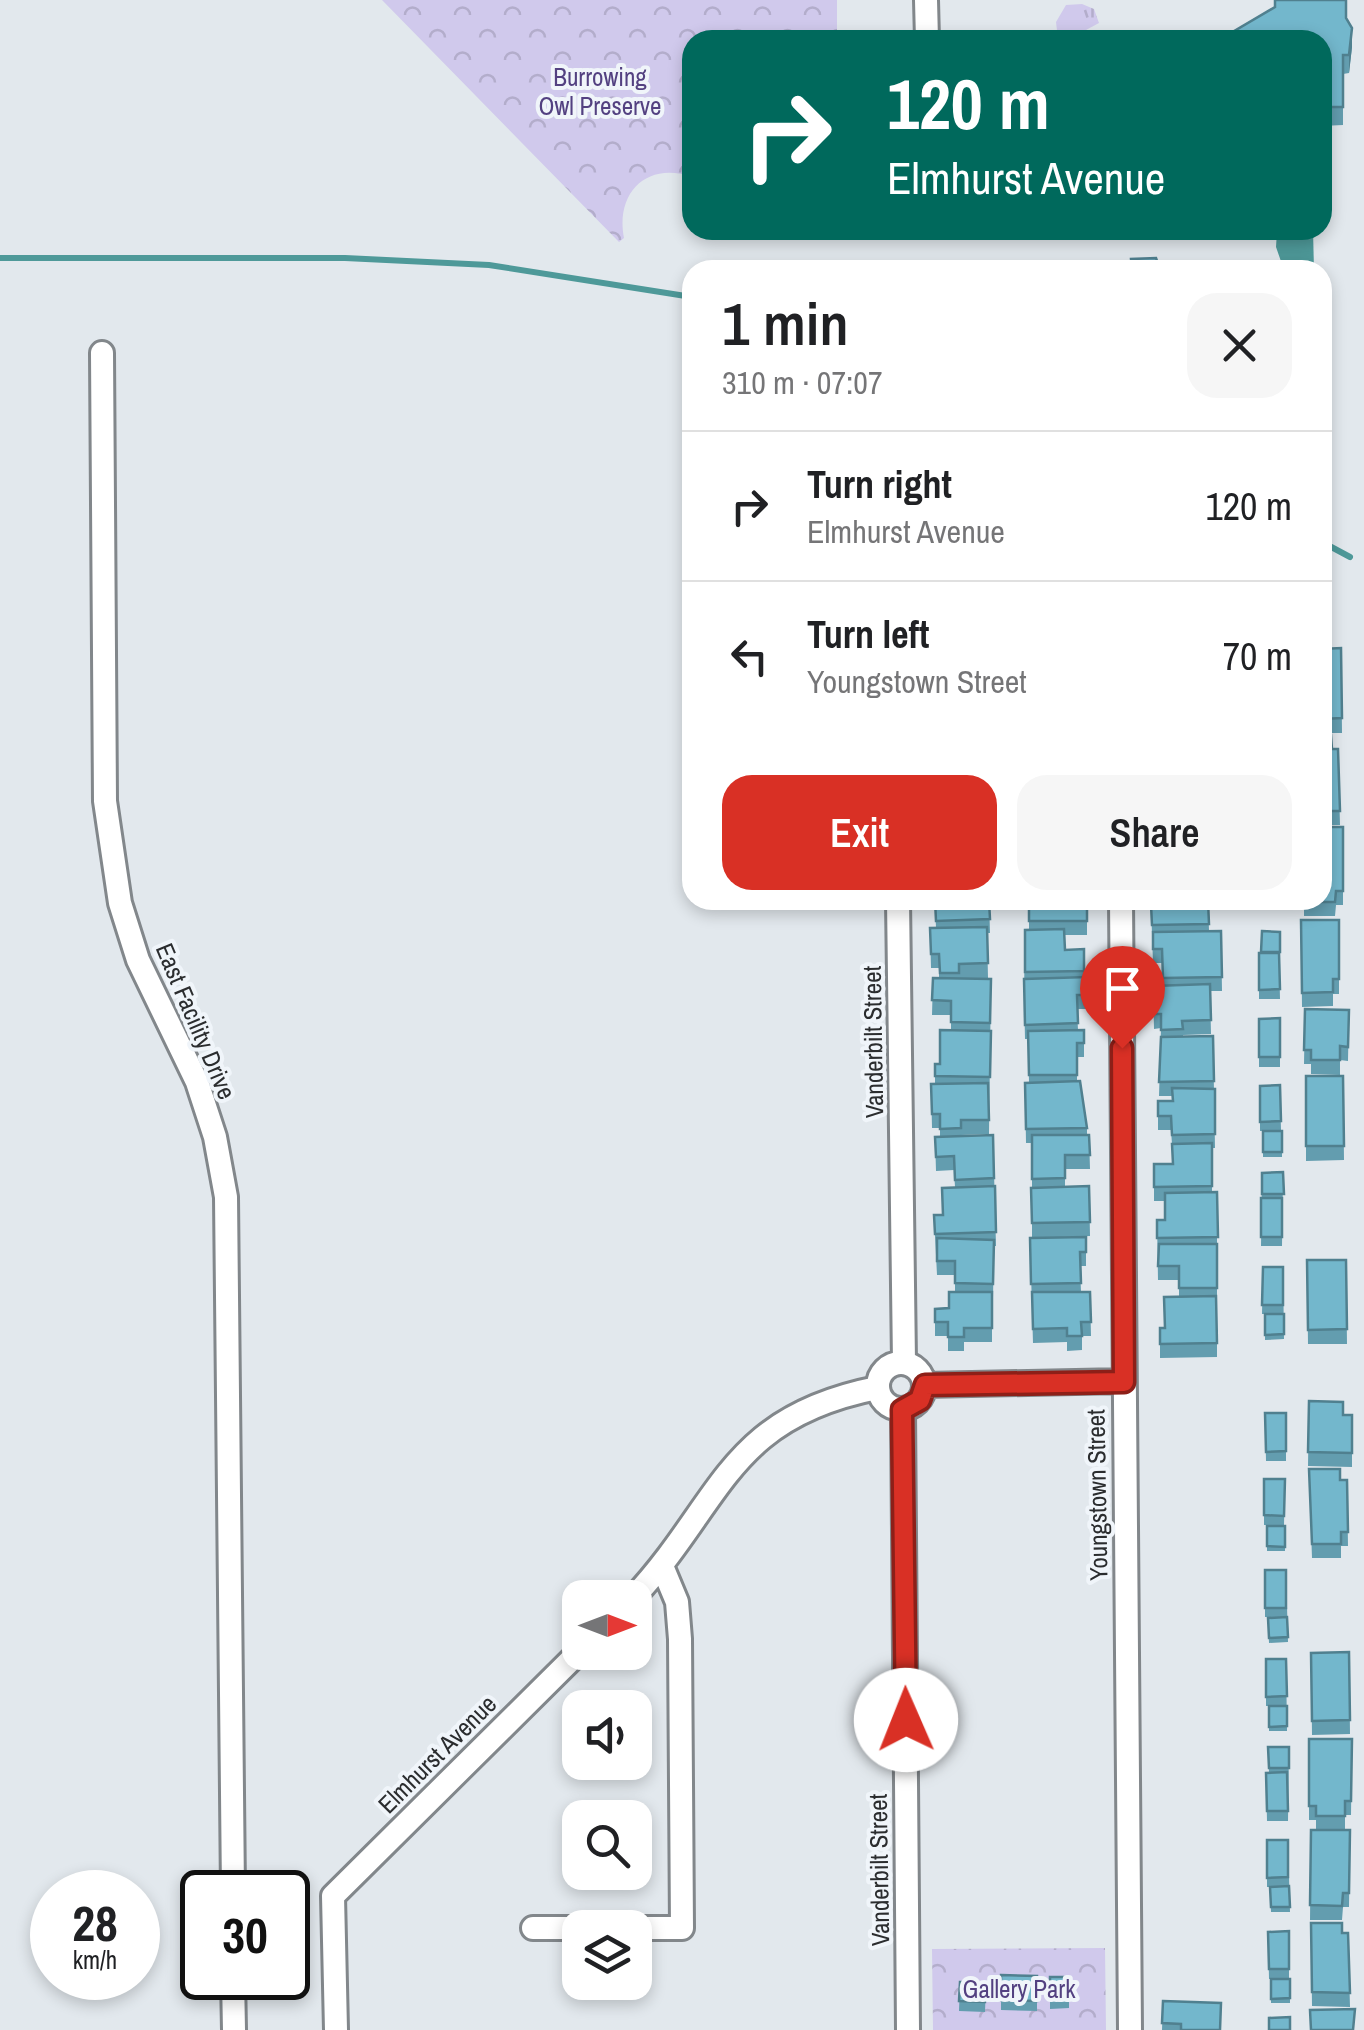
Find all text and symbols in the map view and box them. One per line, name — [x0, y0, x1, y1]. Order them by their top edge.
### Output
text: 120 m — [887, 57, 1050, 151]
park label: Burrowing Owl Preserve — [538, 60, 662, 123]
icon: right — [722, 70, 852, 200]
text: Elmhurst Avenue — [887, 147, 1165, 208]
text: 1 min — [722, 283, 849, 364]
button: close — [1187, 293, 1292, 398]
text: 310 m · 07:07 — [722, 361, 882, 404]
text: Turn right — [807, 459, 952, 510]
icon: right — [722, 479, 777, 534]
text: 120 m — [1205, 481, 1292, 532]
text: Elmhurst Avenue — [807, 510, 1005, 553]
text: Turn left — [807, 609, 929, 660]
icon: left — [722, 629, 777, 684]
text: 70 m — [1223, 631, 1292, 682]
text: Youngstown Street — [807, 660, 1027, 703]
button: Exit — [722, 775, 997, 890]
button: Share — [1017, 775, 1292, 890]
street label: East Facility Drive — [148, 938, 244, 1104]
pin — [1080, 946, 1165, 1049]
icon: arrive — [1095, 961, 1150, 1016]
street label: Vanderbilt Street — [855, 965, 891, 1118]
street label: Youngstown Street — [1079, 1409, 1115, 1581]
north arrow — [562, 1580, 652, 1670]
map controls — [562, 1580, 652, 2000]
position arrow — [854, 1668, 958, 1772]
street label: Elmhurst Avenue — [370, 1687, 504, 1821]
button: sound — [562, 1690, 652, 1780]
street label: Vanderbilt Street — [861, 1793, 897, 1946]
button: search — [562, 1800, 652, 1890]
speed limit sign: 30 — [180, 1870, 310, 2000]
text: 28 — [72, 1889, 118, 1957]
button: layers — [562, 1910, 652, 2000]
text: km/h — [73, 1943, 117, 1977]
park label: Gallery Park — [963, 1972, 1076, 2006]

